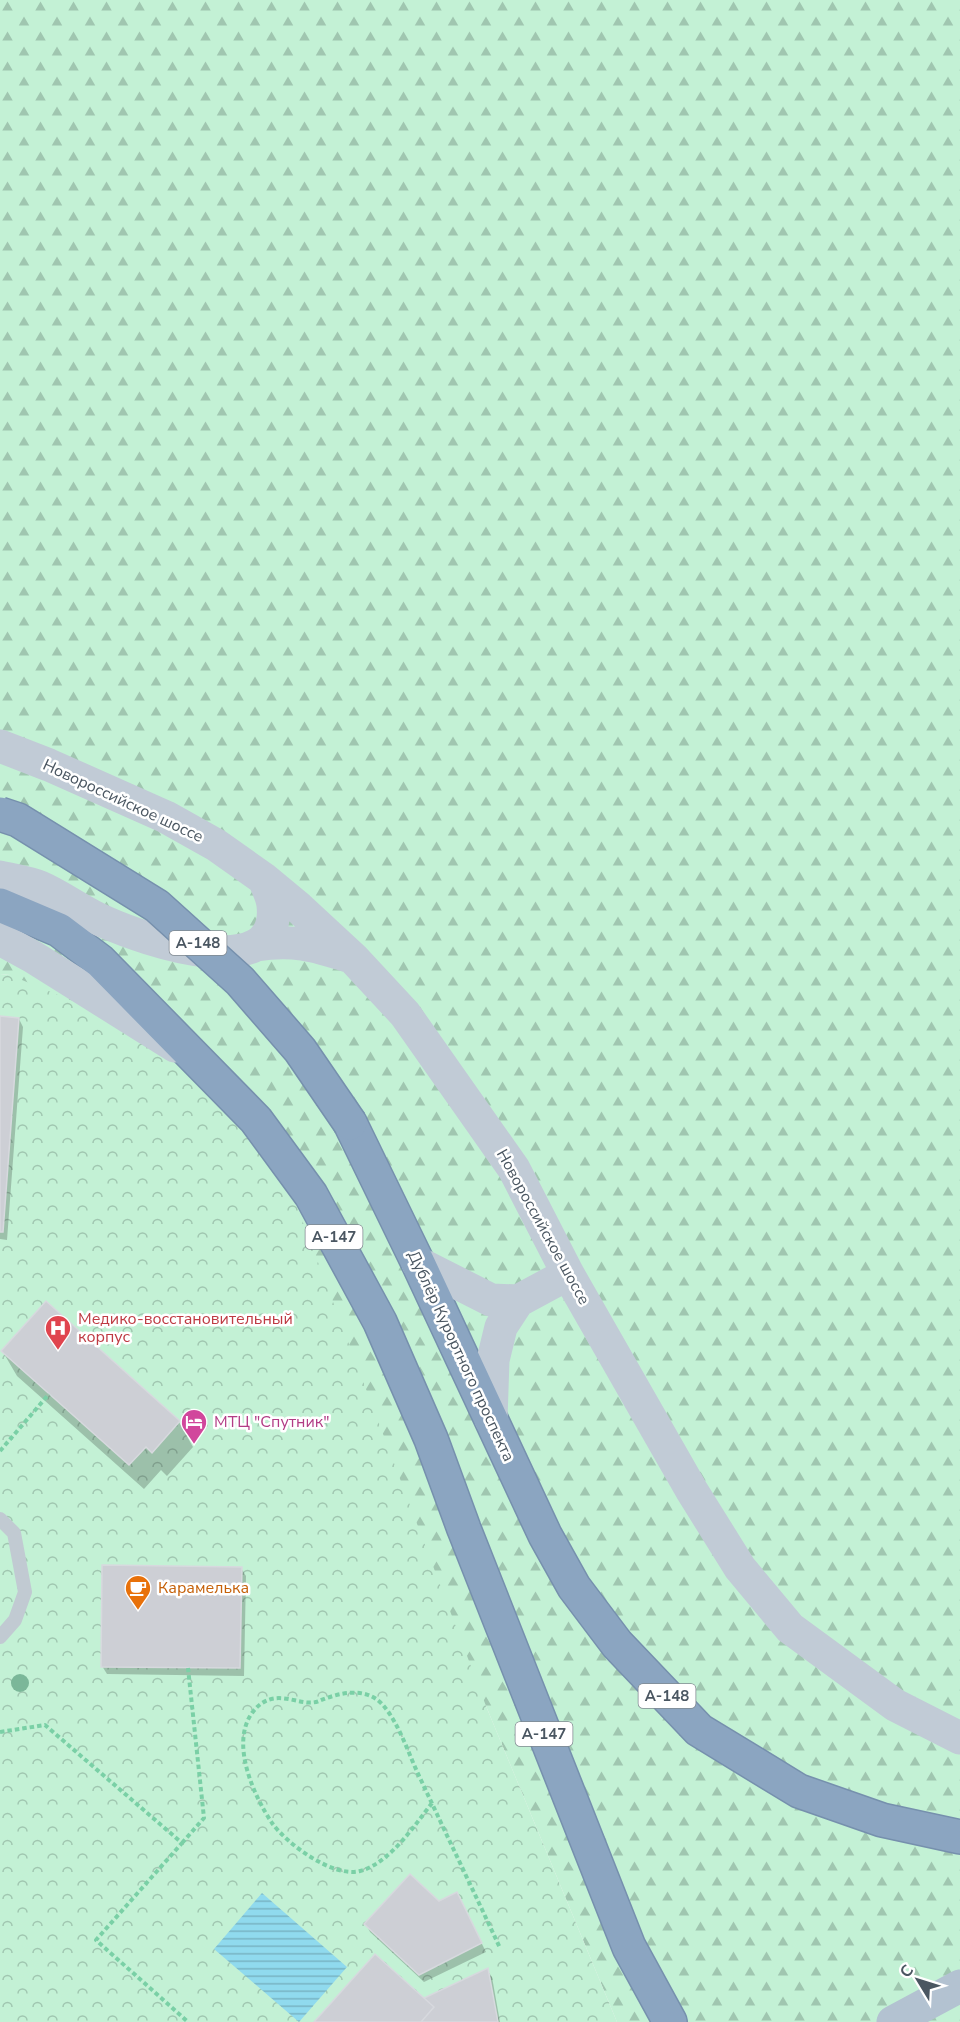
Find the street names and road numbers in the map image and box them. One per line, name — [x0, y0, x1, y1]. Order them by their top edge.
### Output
street label: Новороссийское шоссе — [39, 754, 207, 848]
road number: А-148 — [170, 931, 226, 955]
street label: Новороссийское шоссе — [491, 1145, 595, 1309]
road number: А-147 — [306, 1225, 362, 1249]
street label: Дублёр Курортного проспекта — [402, 1247, 520, 1465]
road number: А-148 — [638, 1684, 696, 1708]
road number: А-147 — [516, 1722, 572, 1746]

